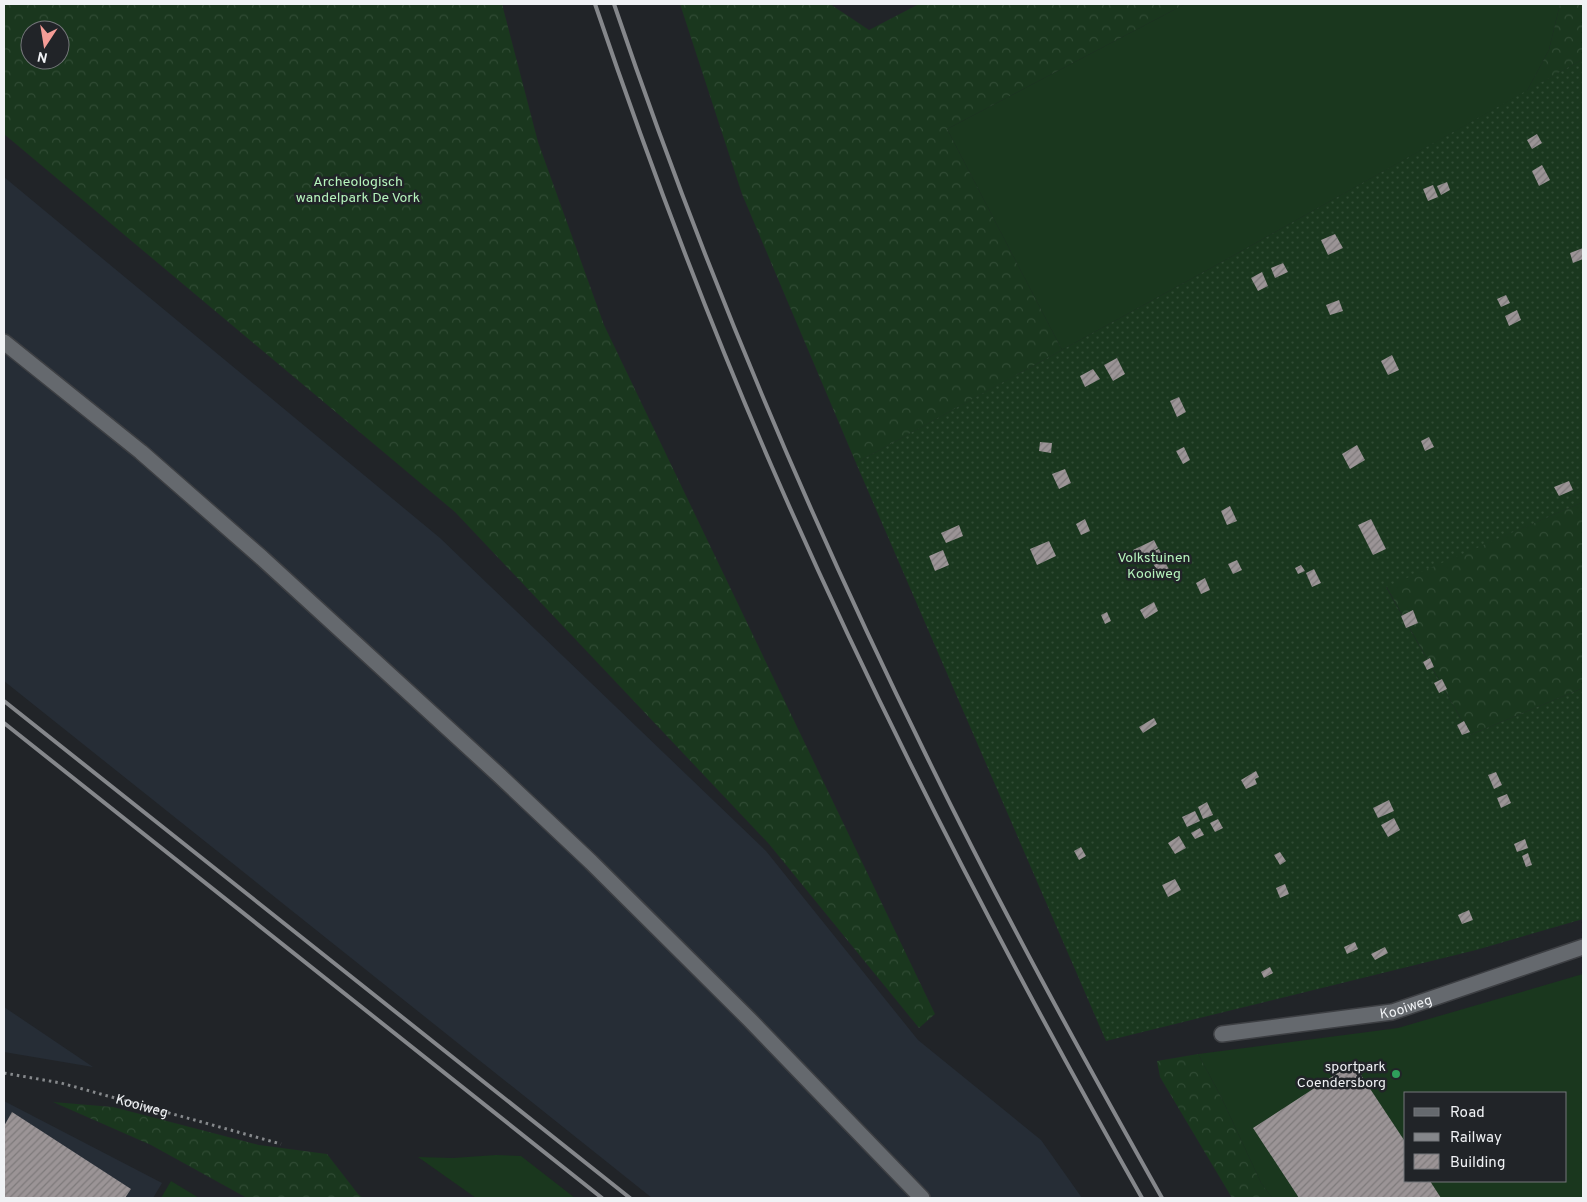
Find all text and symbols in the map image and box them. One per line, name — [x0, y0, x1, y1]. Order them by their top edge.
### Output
north arrow — [20, 20, 70, 70]
text: N — [36, 47, 49, 66]
park label: Archeologisch wandelpark De Vork — [296, 174, 420, 207]
park label: Volkstuinen Kooiweg — [1118, 550, 1190, 583]
street label: Kooiweg — [1379, 992, 1435, 1024]
place label: sportpark Coendersborg — [1297, 1059, 1386, 1092]
marker: sportpark Coendersborg — [1390, 1068, 1402, 1080]
street label: Kooiweg — [113, 1092, 170, 1122]
legend — [1404, 1092, 1567, 1182]
text: Road — [1450, 1104, 1485, 1123]
text: Railway — [1450, 1129, 1502, 1148]
text: Building — [1450, 1154, 1505, 1173]

